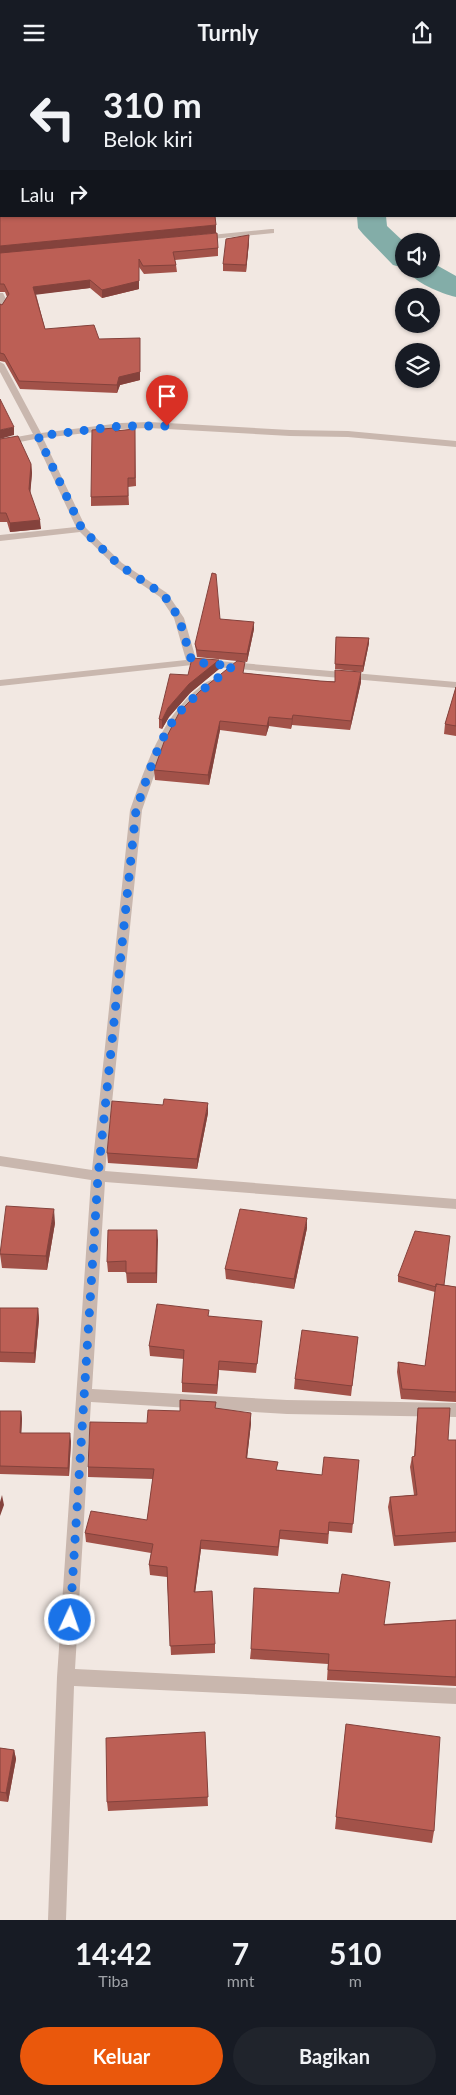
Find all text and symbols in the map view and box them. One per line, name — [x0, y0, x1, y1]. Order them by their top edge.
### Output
icon: menu — [20, 19, 48, 47]
text: Turnly — [197, 19, 259, 46]
icon: share — [408, 19, 436, 47]
text: 310 m — [103, 83, 202, 125]
icon: left — [20, 85, 85, 150]
text: Belok kiri — [103, 125, 193, 152]
icon: right — [64, 180, 92, 208]
text: Lalu — [20, 183, 54, 206]
map controls — [395, 233, 440, 388]
button: sound — [395, 233, 440, 278]
button: search — [395, 288, 440, 333]
button: layers — [395, 343, 440, 388]
pin — [146, 375, 188, 426]
icon: arrive — [153, 382, 181, 410]
position arrow — [43, 1593, 95, 1645]
text: 14:42 — [75, 1935, 152, 1971]
text: 7 — [232, 1935, 249, 1971]
text: 510 — [329, 1935, 381, 1971]
text: Tiba — [98, 1971, 128, 1990]
text: mnt — [227, 1971, 254, 1990]
text: m — [349, 1971, 362, 1990]
button: Keluar — [20, 2027, 223, 2085]
button: Bagikan — [233, 2027, 436, 2085]

